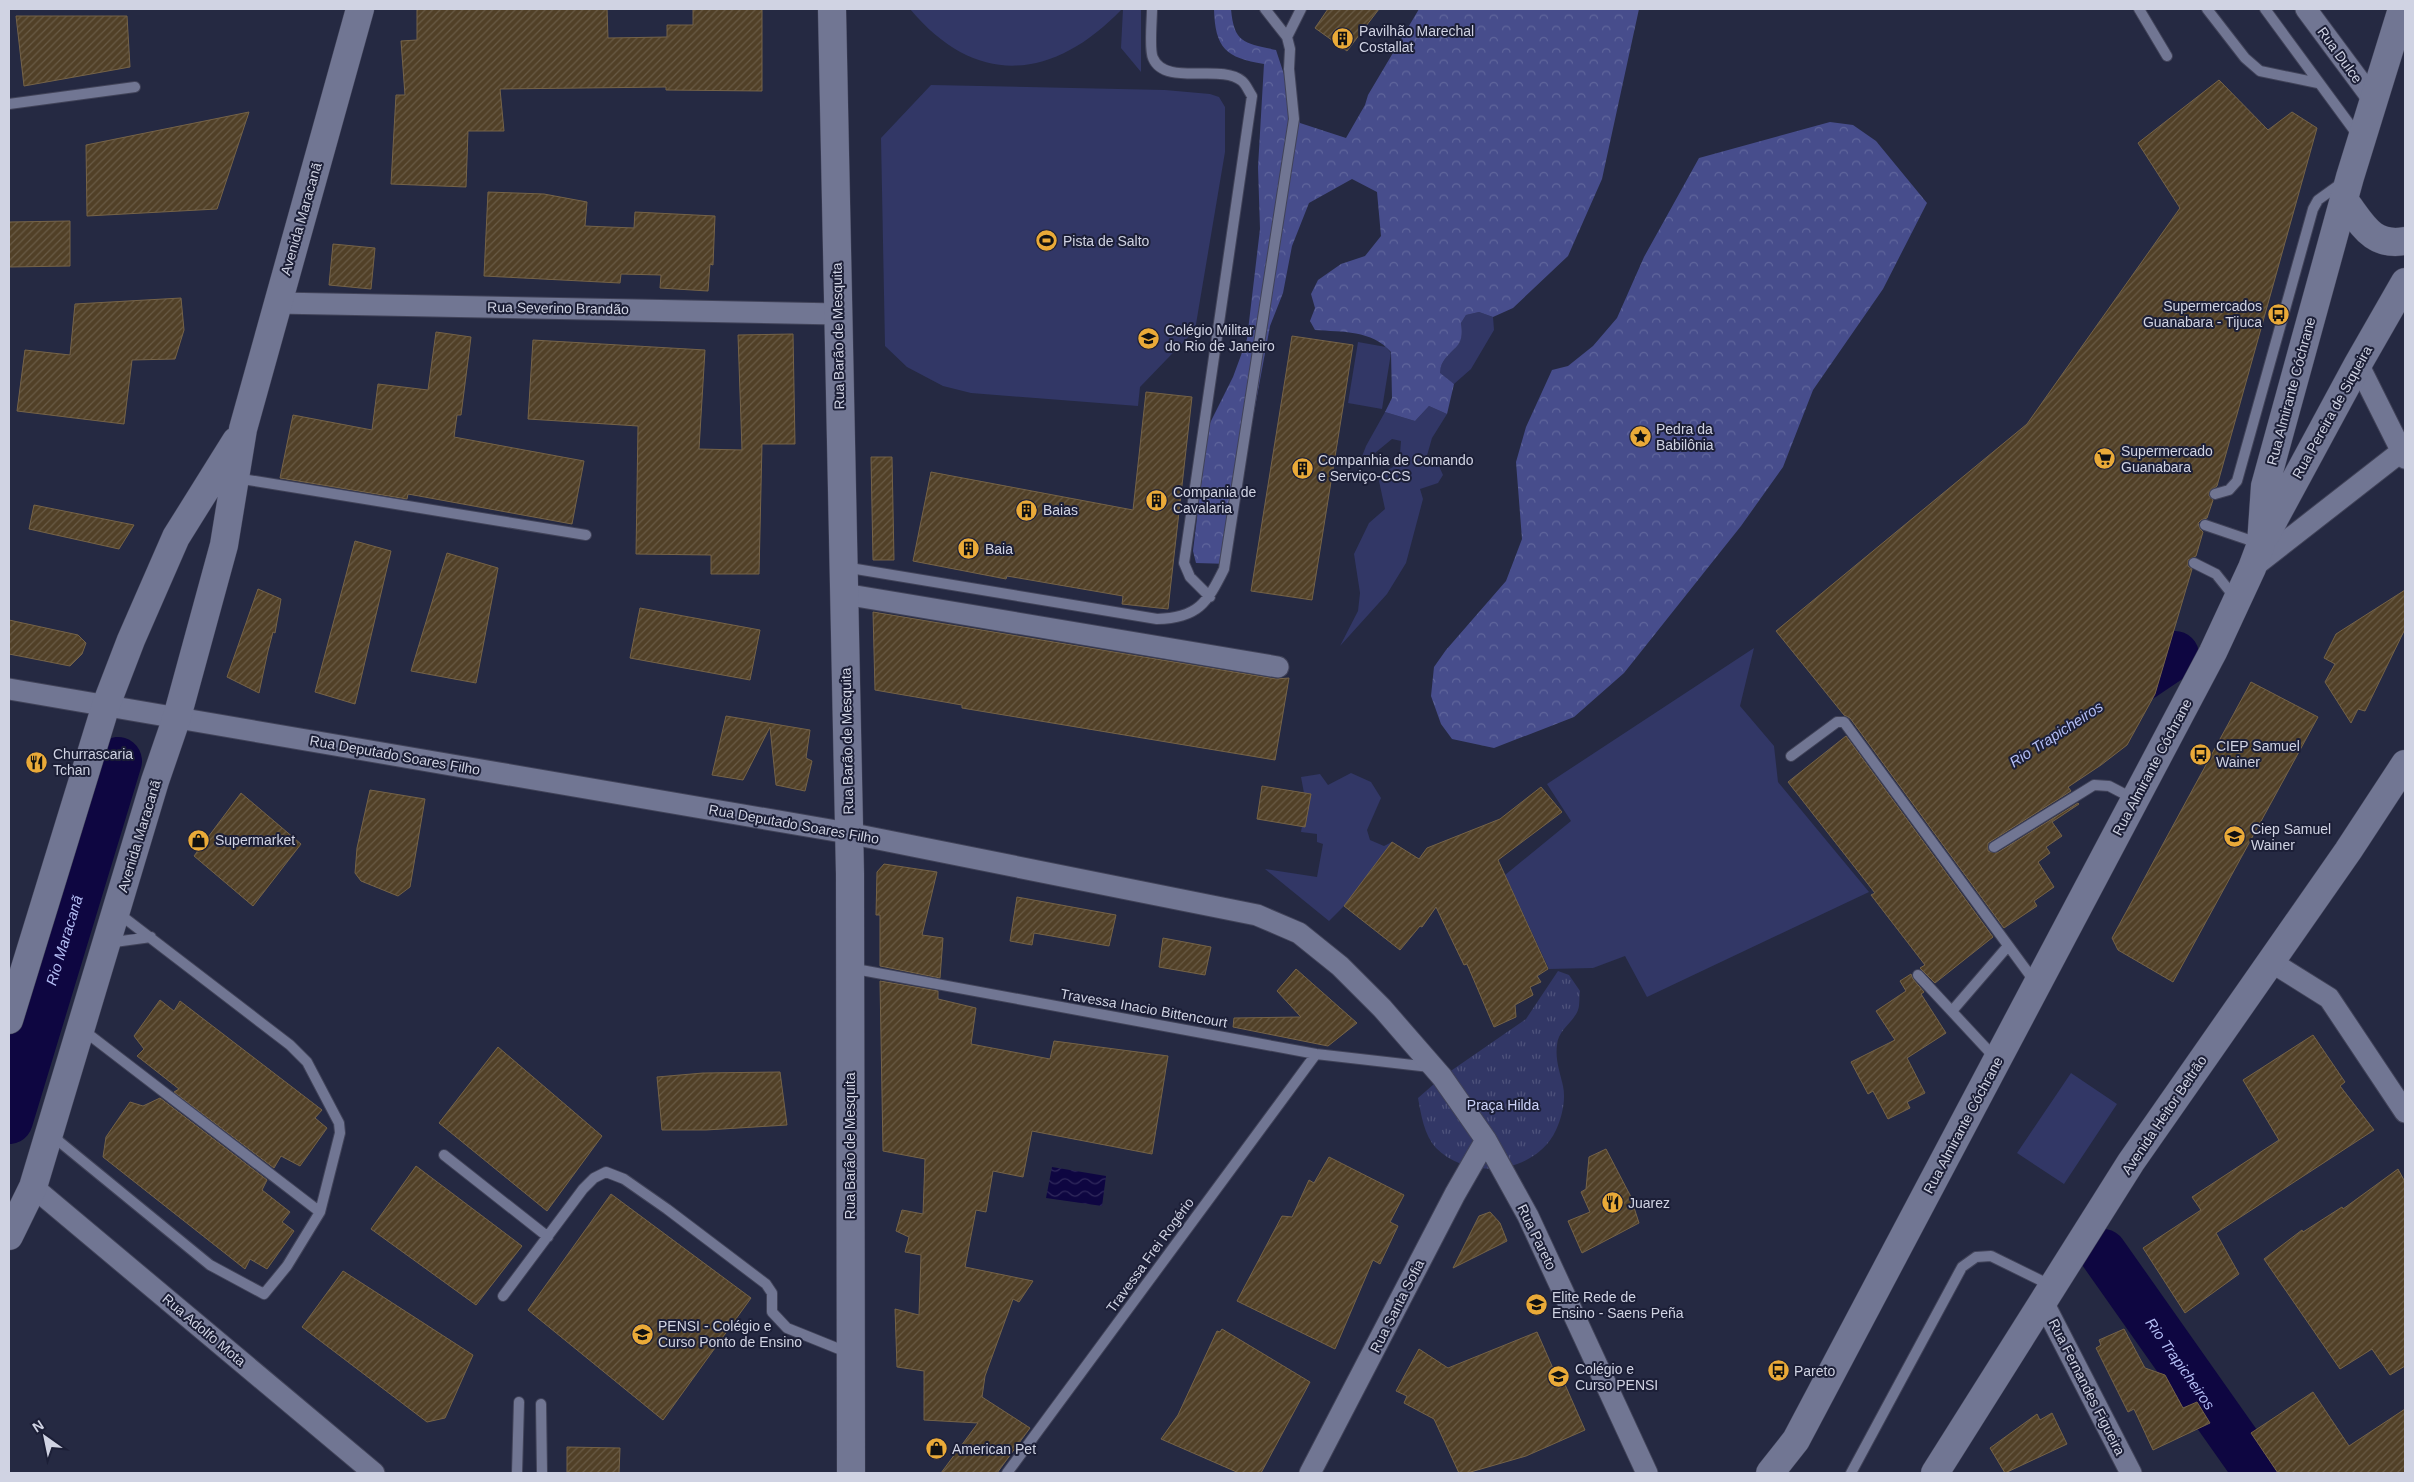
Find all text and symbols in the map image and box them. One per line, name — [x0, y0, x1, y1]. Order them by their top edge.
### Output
place label: Pavilhão Marechal Costallat — [1359, 23, 1474, 55]
street label: Rua Dulce — [2314, 24, 2366, 86]
building icon: Pavilhão Marechal Costallat — [1331, 27, 1355, 51]
street label: Avenida Maracanã — [277, 161, 325, 277]
sports icon: Pista de Salto — [1035, 229, 1059, 253]
place label: Pista de Salto — [1063, 233, 1150, 249]
street label: Rua Barão de Mesquita — [829, 262, 847, 410]
place label: Supermercados Guanabara - Tijuca — [2143, 298, 2262, 330]
street label: Rua Severino Brandão — [487, 299, 629, 317]
bus stop icon: Supermercados Guanabara - Tijuca — [2266, 302, 2290, 326]
street label: Rua Almirante Cóchrane — [2264, 315, 2319, 467]
place label: Colégio Militar do Rio de Janeiro — [1165, 322, 1275, 354]
school or university icon: Colégio Militar do Rio de Janeiro — [1137, 326, 1161, 350]
street label: Rua Pereira de Siqueira — [2289, 343, 2375, 481]
place label: Pedra da Babilônia — [1656, 421, 1714, 453]
place icon: Pedra da Babilônia — [1628, 425, 1652, 449]
place label: Supermercado Guanabara — [2121, 443, 2213, 475]
supermarket icon: Supermercado Guanabara — [2093, 447, 2117, 471]
place label: Companhia de Comando e Serviço-CCS — [1318, 452, 1474, 484]
building icon: Companhia de Comando e Serviço-CCS — [1290, 456, 1314, 480]
place label: Compania de Cavalaria — [1173, 484, 1256, 516]
building icon: Compania de Cavalaria — [1145, 488, 1169, 512]
building icon: Baias — [1015, 498, 1039, 522]
place label: Baias — [1043, 502, 1078, 518]
building icon: Baia — [957, 537, 981, 561]
place label: Baia — [985, 541, 1013, 557]
street label: Rua Barão de Mesquita — [838, 667, 856, 815]
street label: Rua Almirante Cóchrane — [2109, 696, 2195, 838]
water label: Rio Trapicheiros — [2006, 697, 2106, 771]
street label: Rua Deputado Soares Filho — [309, 732, 482, 778]
place label: CIEP Samuel Wainer — [2216, 738, 2300, 770]
bus stop icon: CIEP Samuel Wainer — [2188, 742, 2212, 766]
place label: Churrascaria Tchan — [53, 746, 133, 778]
restaurant icon: Churrascaria Tchan — [25, 750, 49, 774]
street label: Avenida Maracanã — [114, 778, 164, 894]
street label: Rua Deputado Soares Filho — [708, 801, 881, 847]
place label: Ciep Samuel Wainer — [2251, 821, 2331, 853]
school or university icon: Ciep Samuel Wainer — [2223, 825, 2247, 849]
shop icon: Supermarket — [187, 828, 211, 852]
place label: Supermarket — [215, 832, 295, 848]
water label: Rio Maracanã — [42, 892, 86, 987]
street label: Travessa Inacio Bittencourt — [1059, 985, 1229, 1031]
street label: Avenida Heitor Beltrão — [2118, 1052, 2210, 1177]
street label: Rua Almirante Cóchrane — [1920, 1054, 2006, 1196]
street label: Rua Barão de Mesquita — [842, 1072, 858, 1220]
park label: Praça Hilda — [1467, 1097, 1539, 1113]
restaurant icon: Juarez — [1600, 1191, 1624, 1215]
street label: Travessa Frei Rogério — [1103, 1194, 1197, 1316]
place label: Juarez — [1628, 1195, 1670, 1211]
street label: Rua Pareto — [1514, 1202, 1560, 1273]
street label: Rua Santa Sofia — [1367, 1257, 1427, 1355]
place label: Elite Rede de Ensino - Saens Peña — [1552, 1289, 1684, 1321]
street label: Rua Adolfo Mota — [159, 1291, 249, 1370]
school or university icon: Elite Rede de Ensino - Saens Peña — [1524, 1293, 1548, 1317]
water label: Rio Trapicheiros — [2143, 1314, 2219, 1413]
street label: Rua Fernandes Figueira — [2046, 1316, 2128, 1458]
place label: PENSI - Colégio e Curso Ponto de Ensino — [658, 1318, 802, 1350]
school or university icon: PENSI - Colégio e Curso Ponto de Ensino — [630, 1322, 654, 1346]
bus stop icon: Pareto — [1766, 1359, 1790, 1383]
place label: Colégio e Curso PENSI — [1575, 1361, 1658, 1393]
place label: Pareto — [1794, 1363, 1835, 1379]
school or university icon: Colégio e Curso PENSI — [1547, 1365, 1571, 1389]
north arrow — [20, 1412, 70, 1462]
text: N — [29, 1417, 47, 1436]
shop icon: American Pet — [924, 1437, 948, 1461]
place label: American Pet — [952, 1441, 1036, 1457]

